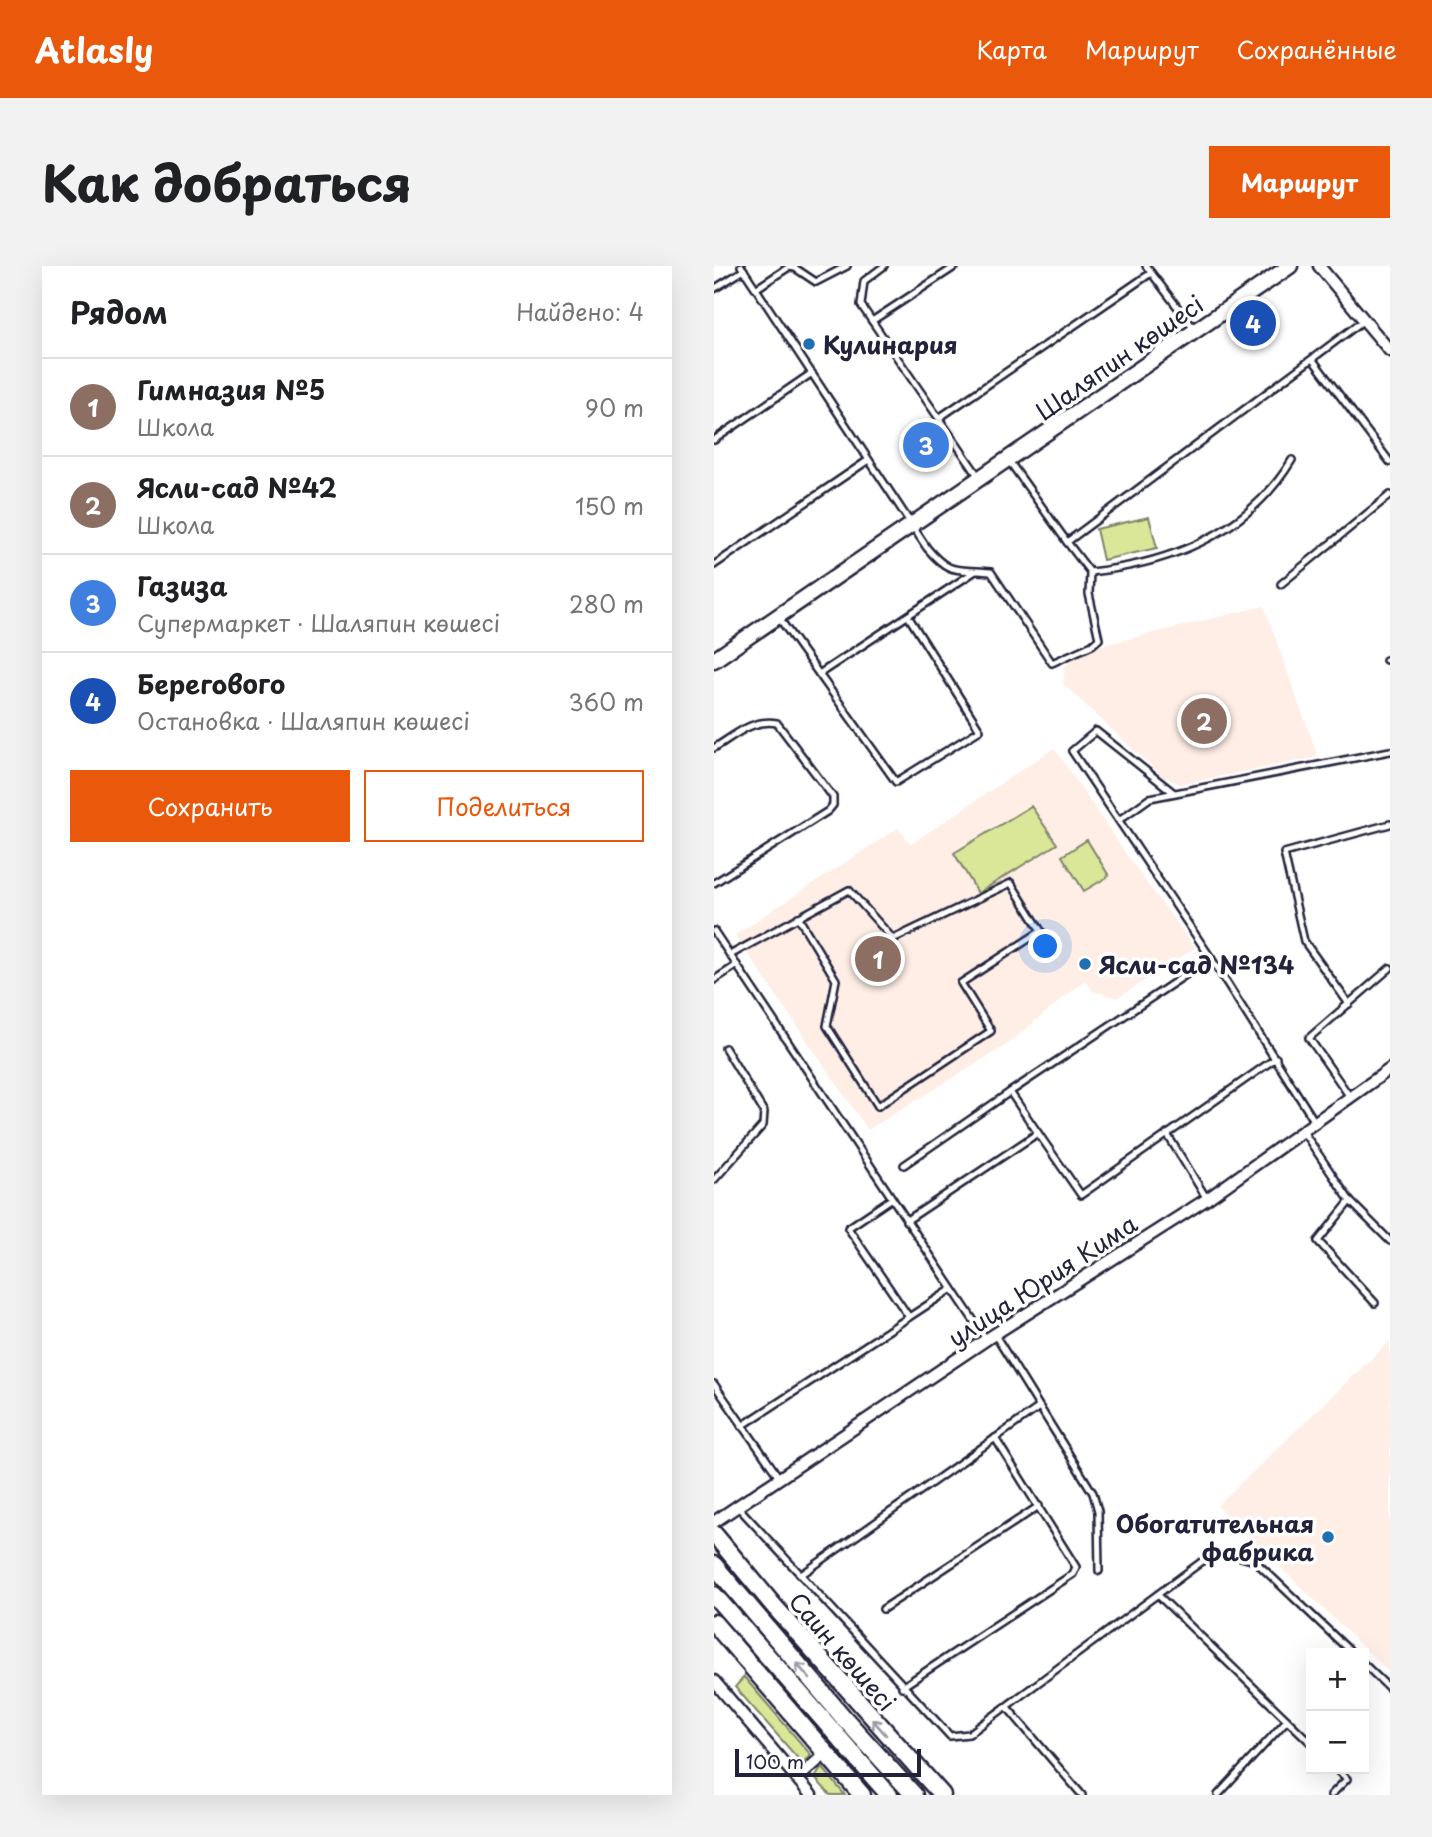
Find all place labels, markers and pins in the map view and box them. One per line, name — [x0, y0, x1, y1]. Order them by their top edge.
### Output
pin: 4 — [1230, 297, 1276, 349]
place label: Кулинария — [823, 326, 958, 362]
marker: Кулинария — [801, 336, 817, 352]
pin: 3 — [903, 419, 949, 471]
pin: 2 — [1181, 695, 1227, 747]
pin: 1 — [855, 933, 901, 985]
place label: Ясли-сад №134 — [1099, 946, 1294, 982]
marker: Ясли-сад №134 — [1077, 956, 1093, 972]
place label: Обогатительная фабрика — [1116, 1505, 1314, 1569]
marker: Обогатительная фабрика — [1320, 1529, 1336, 1545]

